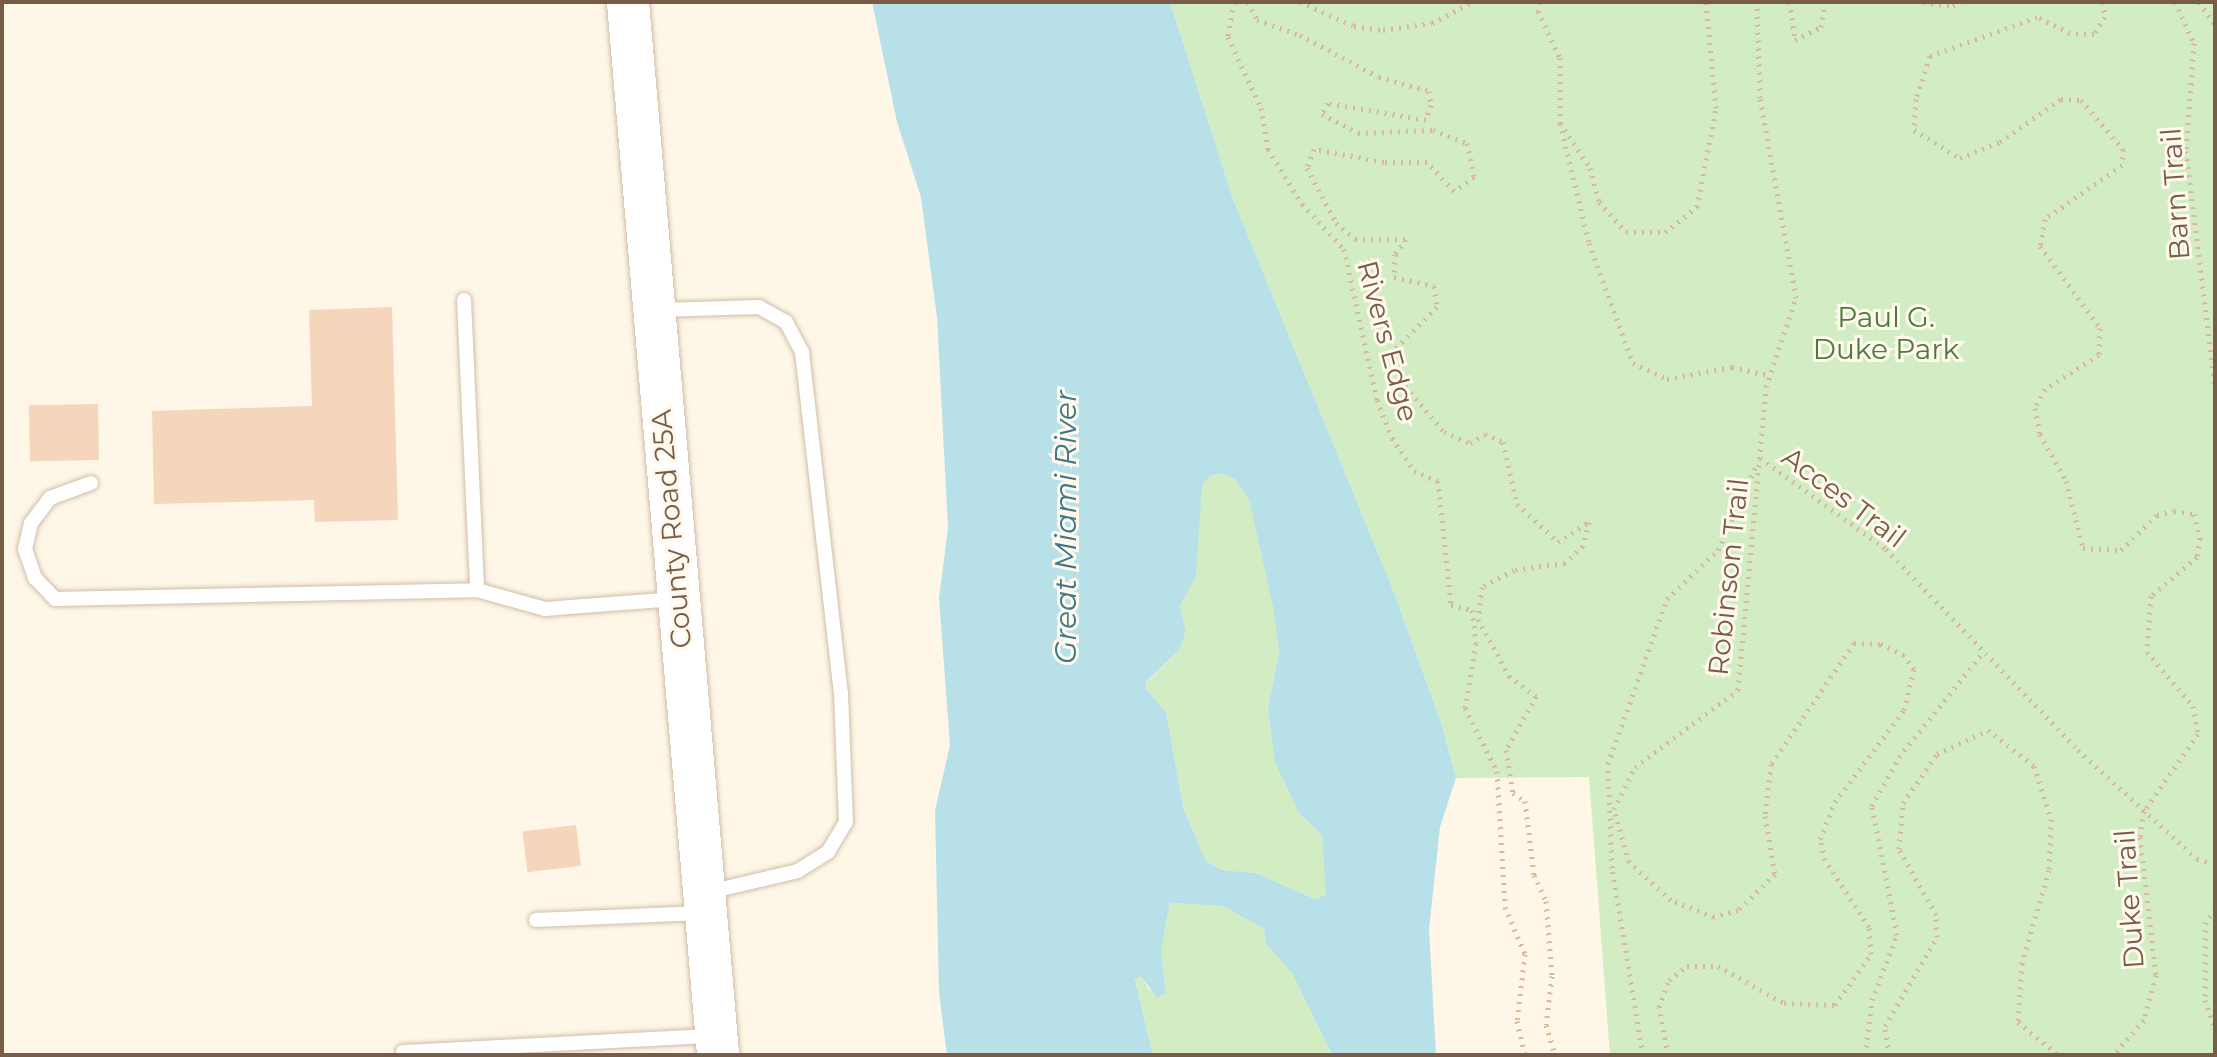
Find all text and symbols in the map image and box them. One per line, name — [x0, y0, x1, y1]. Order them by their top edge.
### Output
street label: Barn Trail — [2154, 127, 2196, 261]
street label: Rivers Edge — [1350, 257, 1426, 425]
park label: Paul G. Duke Park — [1813, 300, 1959, 366]
water label: Great Miami River — [1048, 390, 1084, 664]
street label: County Road 25A — [644, 408, 698, 650]
street label: Acces Trail — [1775, 440, 1913, 554]
street label: Robinson Trail — [1701, 477, 1755, 677]
street label: Duke Trail — [2107, 828, 2151, 970]

